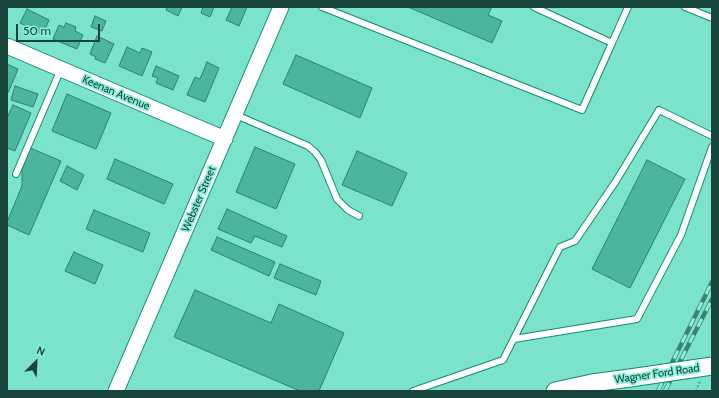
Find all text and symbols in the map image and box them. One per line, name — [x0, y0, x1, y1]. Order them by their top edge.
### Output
scale bar — [18, 16, 102, 42]
text: 50 m — [23, 23, 51, 38]
street label: Keenan Avenue — [80, 73, 152, 113]
street label: Webster Street — [179, 164, 219, 234]
north arrow — [16, 342, 56, 382]
text: N — [34, 343, 47, 359]
street label: Wagner Ford Road — [614, 362, 700, 386]

